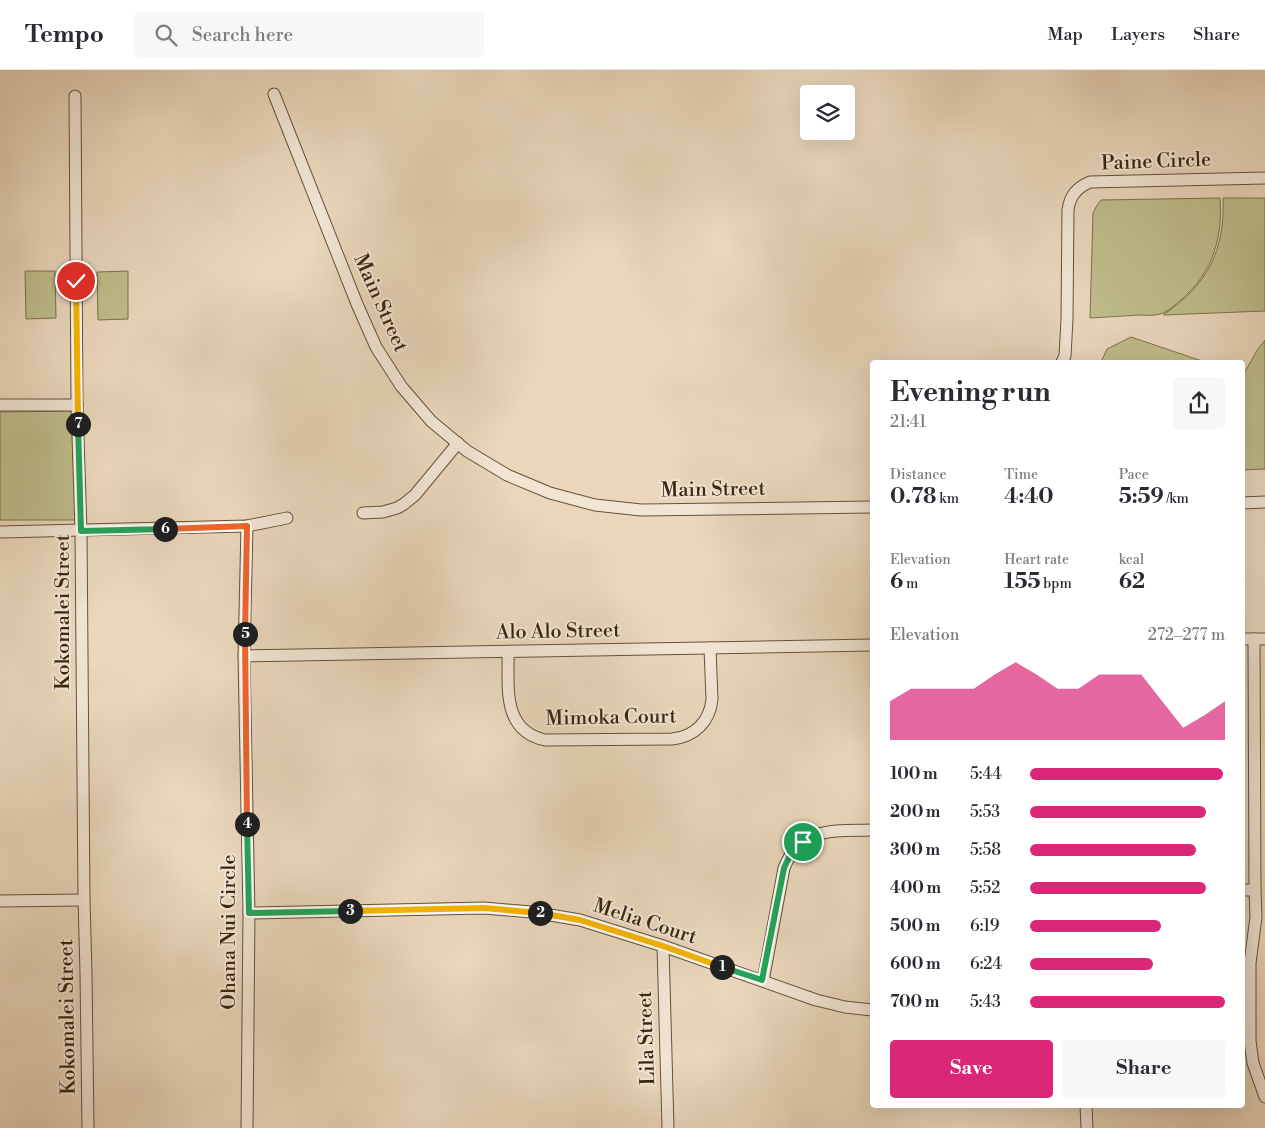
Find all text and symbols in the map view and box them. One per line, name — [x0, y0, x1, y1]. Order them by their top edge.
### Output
search box — [134, 12, 484, 57]
text: Tempo — [25, 20, 104, 50]
icon: search — [152, 21, 180, 49]
text: Search here — [192, 23, 293, 47]
text: Map — [1048, 23, 1083, 46]
text: Layers — [1111, 23, 1165, 46]
text: Share — [1193, 23, 1240, 46]
map controls — [800, 85, 855, 140]
button: layers — [800, 85, 855, 140]
street label: Paine Circle — [1100, 148, 1212, 176]
street label: Main Street — [347, 250, 413, 356]
pin — [55, 260, 97, 302]
icon: check — [62, 267, 90, 295]
text: Evening run — [890, 375, 1051, 410]
button: share — [1173, 377, 1225, 429]
pin: 7 — [66, 412, 90, 436]
text: 21:41 — [890, 412, 926, 432]
text: 7 — [74, 415, 83, 433]
text: Distance — [890, 466, 947, 484]
text: Time — [1004, 466, 1038, 484]
text: Pace — [1119, 466, 1149, 484]
street label: Main Street — [660, 477, 766, 503]
text: 0.78 — [890, 484, 936, 510]
text: 4:40 — [1004, 484, 1054, 510]
text: 5:59 — [1119, 484, 1164, 510]
text: km — [936, 490, 959, 508]
text: /km — [1164, 490, 1189, 508]
pin: 6 — [152, 516, 178, 542]
text: 6 — [161, 520, 170, 538]
street label: Kokomalei Street — [51, 534, 76, 690]
text: Elevation — [890, 551, 951, 569]
text: Heart rate — [1004, 551, 1069, 569]
text: kcal — [1119, 551, 1144, 569]
text: 6 — [890, 569, 903, 595]
text: 155 — [1004, 569, 1040, 595]
text: 62 — [1119, 569, 1145, 595]
text: m — [903, 575, 918, 593]
text: bpm — [1040, 575, 1072, 593]
street label: Alo Alo Street — [495, 618, 620, 646]
pin: 5 — [232, 622, 258, 646]
text: 5 — [241, 625, 250, 643]
text: Elevation — [890, 625, 959, 645]
text: 272–277 m — [1148, 625, 1225, 645]
street label: Mimoka Court — [545, 704, 677, 732]
text: 100 m — [890, 764, 938, 784]
text: 5:44 — [970, 764, 1002, 784]
text: 200 m — [890, 802, 940, 822]
text: 5:53 — [970, 802, 1000, 822]
pin: 4 — [234, 812, 260, 836]
text: 4 — [243, 815, 252, 833]
pin — [782, 821, 824, 863]
icon: arrive — [789, 828, 817, 856]
text: 300 m — [890, 840, 940, 860]
text: 5:58 — [970, 840, 1001, 860]
street label: Ohana Nui Circle — [217, 854, 242, 1010]
text: 400 m — [890, 878, 941, 898]
text: 5:52 — [970, 878, 1000, 898]
street label: Melia Court — [590, 894, 700, 950]
pin: 3 — [338, 898, 362, 924]
pin: 2 — [528, 900, 552, 926]
text: 3 — [346, 902, 355, 920]
text: 2 — [536, 904, 545, 922]
text: 500 m — [890, 916, 940, 936]
text: 6:19 — [970, 916, 999, 936]
street label: Kokomalei Street — [54, 939, 82, 1095]
pin: 1 — [710, 954, 734, 980]
text: 600 m — [890, 954, 940, 974]
text: 6:24 — [970, 954, 1002, 974]
text: 1 — [719, 958, 726, 976]
street label: Lila Street — [633, 990, 661, 1086]
text: 700 m — [890, 992, 939, 1012]
text: 5:43 — [970, 992, 1001, 1012]
button: Save — [890, 1040, 1053, 1098]
button: Share — [1063, 1040, 1225, 1098]

